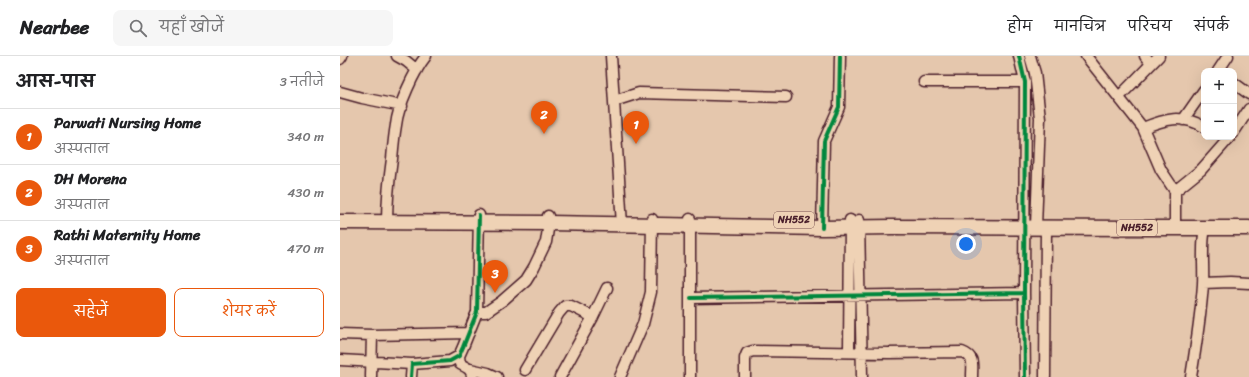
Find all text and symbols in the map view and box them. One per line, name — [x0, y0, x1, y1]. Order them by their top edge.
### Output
search box — [113, 10, 393, 46]
text: Nearbee — [20, 11, 89, 44]
text: यहाँ खोजें — [159, 14, 224, 40]
text: होम — [1008, 14, 1032, 39]
text: मानचित्र — [1054, 14, 1106, 39]
text: परिचय — [1128, 14, 1172, 39]
text: संपर्क — [1194, 14, 1229, 39]
icon: search — [127, 17, 149, 39]
text: आस-पास — [16, 66, 95, 96]
map controls — [1201, 68, 1237, 140]
button: + — [1201, 68, 1237, 104]
text: 3 नतीजे — [280, 70, 324, 93]
pin: 2 — [531, 101, 557, 134]
button: − — [1201, 104, 1237, 140]
text: Parwati Nursing Home — [54, 110, 201, 136]
pin: 1 — [623, 111, 649, 144]
text: 1 — [26, 125, 32, 148]
text: 340 m — [287, 125, 324, 148]
text: अस्पताल — [54, 137, 109, 160]
text: DH Morena — [54, 166, 127, 192]
text: 2 — [25, 181, 33, 204]
text: 430 m — [287, 181, 324, 204]
text: अस्पताल — [54, 193, 109, 216]
road number: NH552 — [774, 212, 814, 228]
road number: NH552 — [1117, 220, 1157, 236]
text: Rathi Maternity Home — [54, 222, 201, 248]
your location — [956, 234, 976, 254]
text: 3 — [25, 237, 33, 260]
text: 470 m — [287, 237, 324, 260]
text: अस्पताल — [54, 249, 109, 272]
pin: 3 — [482, 260, 508, 293]
button: सहेजें — [16, 288, 166, 337]
button: शेयर करें — [174, 288, 324, 337]

